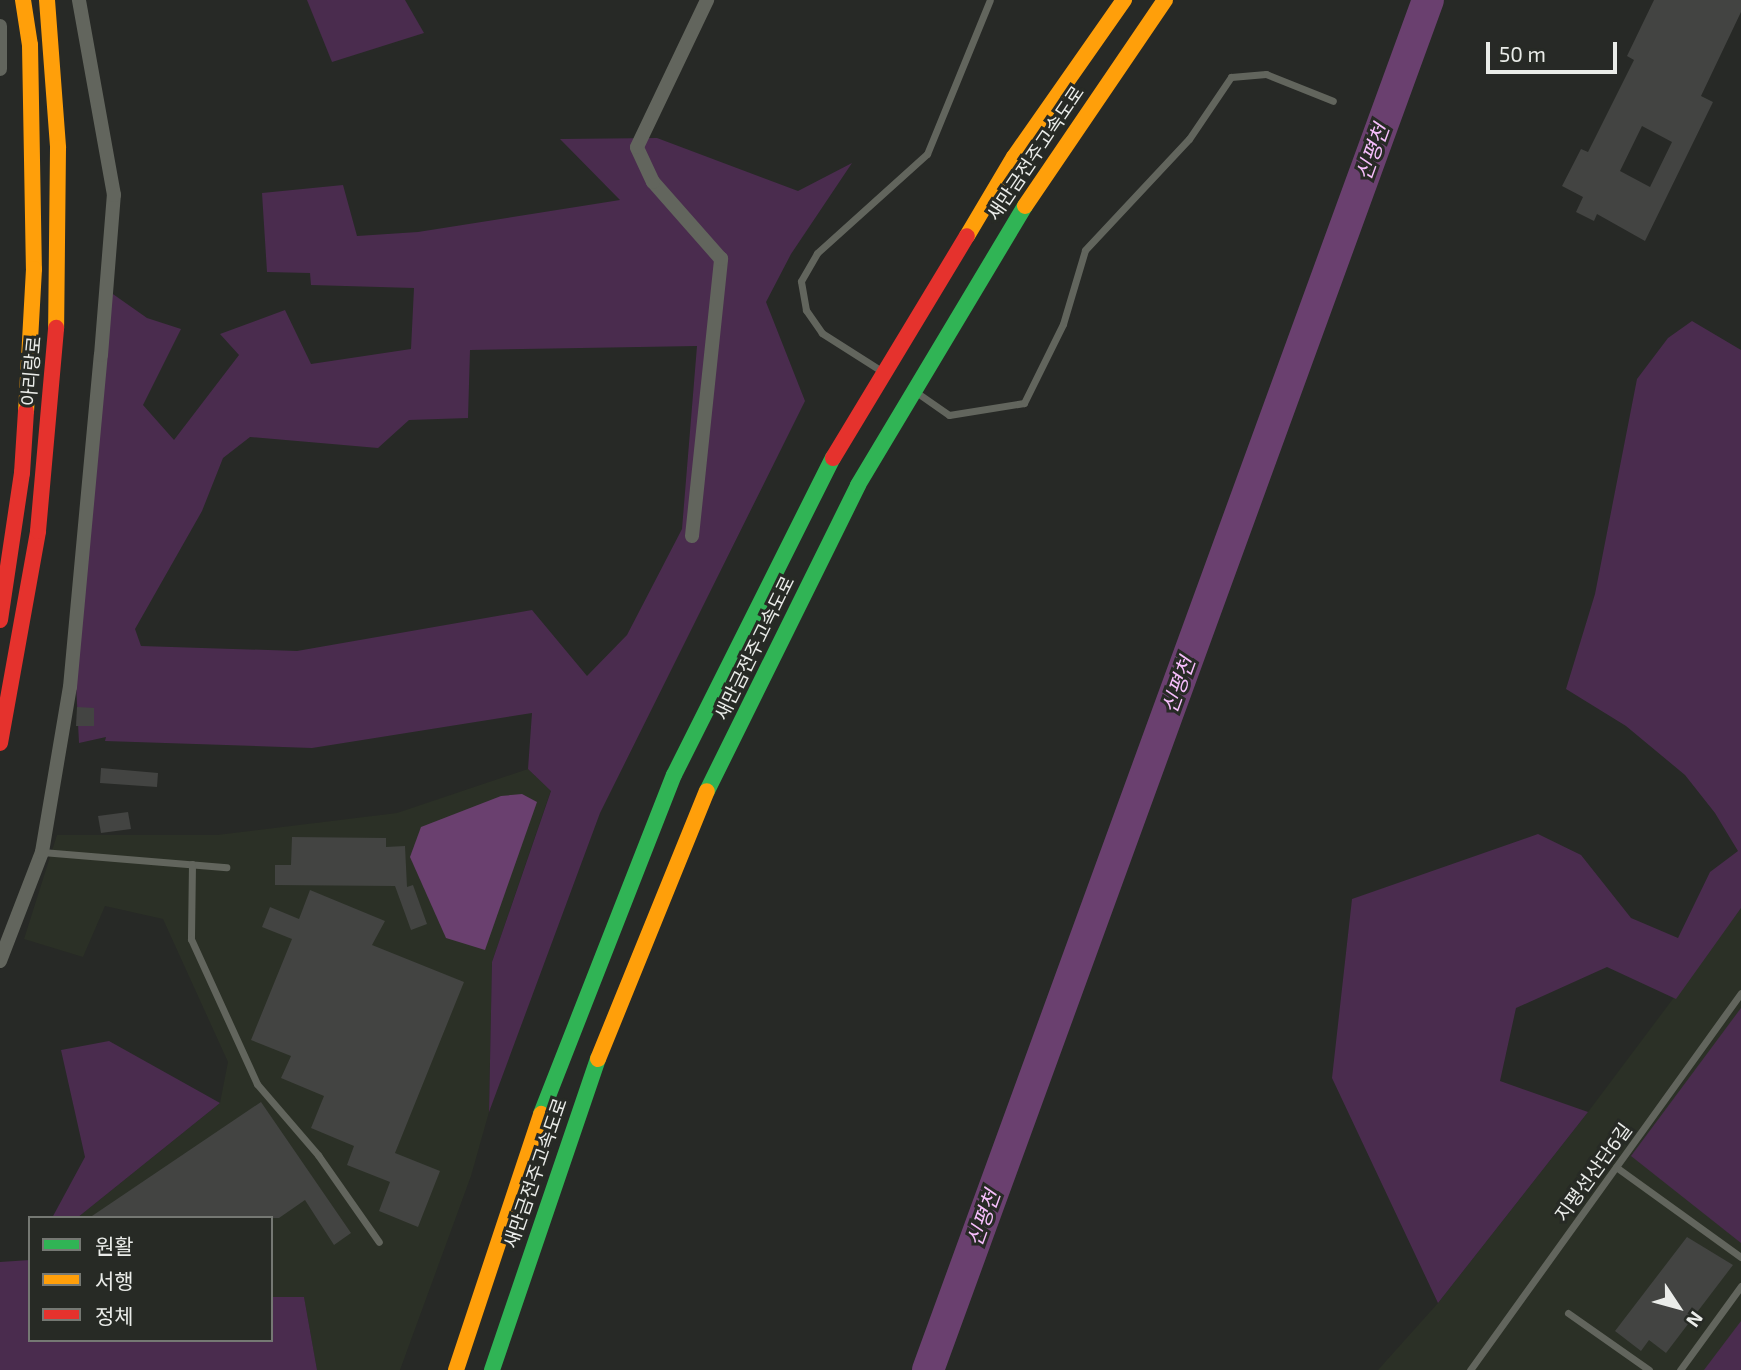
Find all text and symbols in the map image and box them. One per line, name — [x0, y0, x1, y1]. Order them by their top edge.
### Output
scale bar — [1489, 28, 1620, 72]
text: 50 m — [1499, 41, 1546, 66]
street label: 새만금전주고속도로 — [982, 81, 1088, 225]
water label: 신평천 — [1350, 120, 1394, 184]
street label: 아리랑로 — [17, 335, 45, 407]
street label: 새만금전주고속도로 — [709, 572, 799, 724]
water label: 신평천 — [1156, 653, 1200, 717]
street label: 새만금전주고속도로 — [499, 1095, 571, 1251]
street label: 지평선산단6길 — [1550, 1118, 1636, 1226]
water label: 신평천 — [961, 1186, 1005, 1250]
legend — [28, 1216, 273, 1342]
text: 원활 — [95, 1233, 134, 1258]
text: 서행 — [95, 1268, 134, 1293]
north arrow — [1643, 1272, 1713, 1342]
text: 정체 — [95, 1303, 134, 1328]
text: N — [1682, 1307, 1709, 1332]

